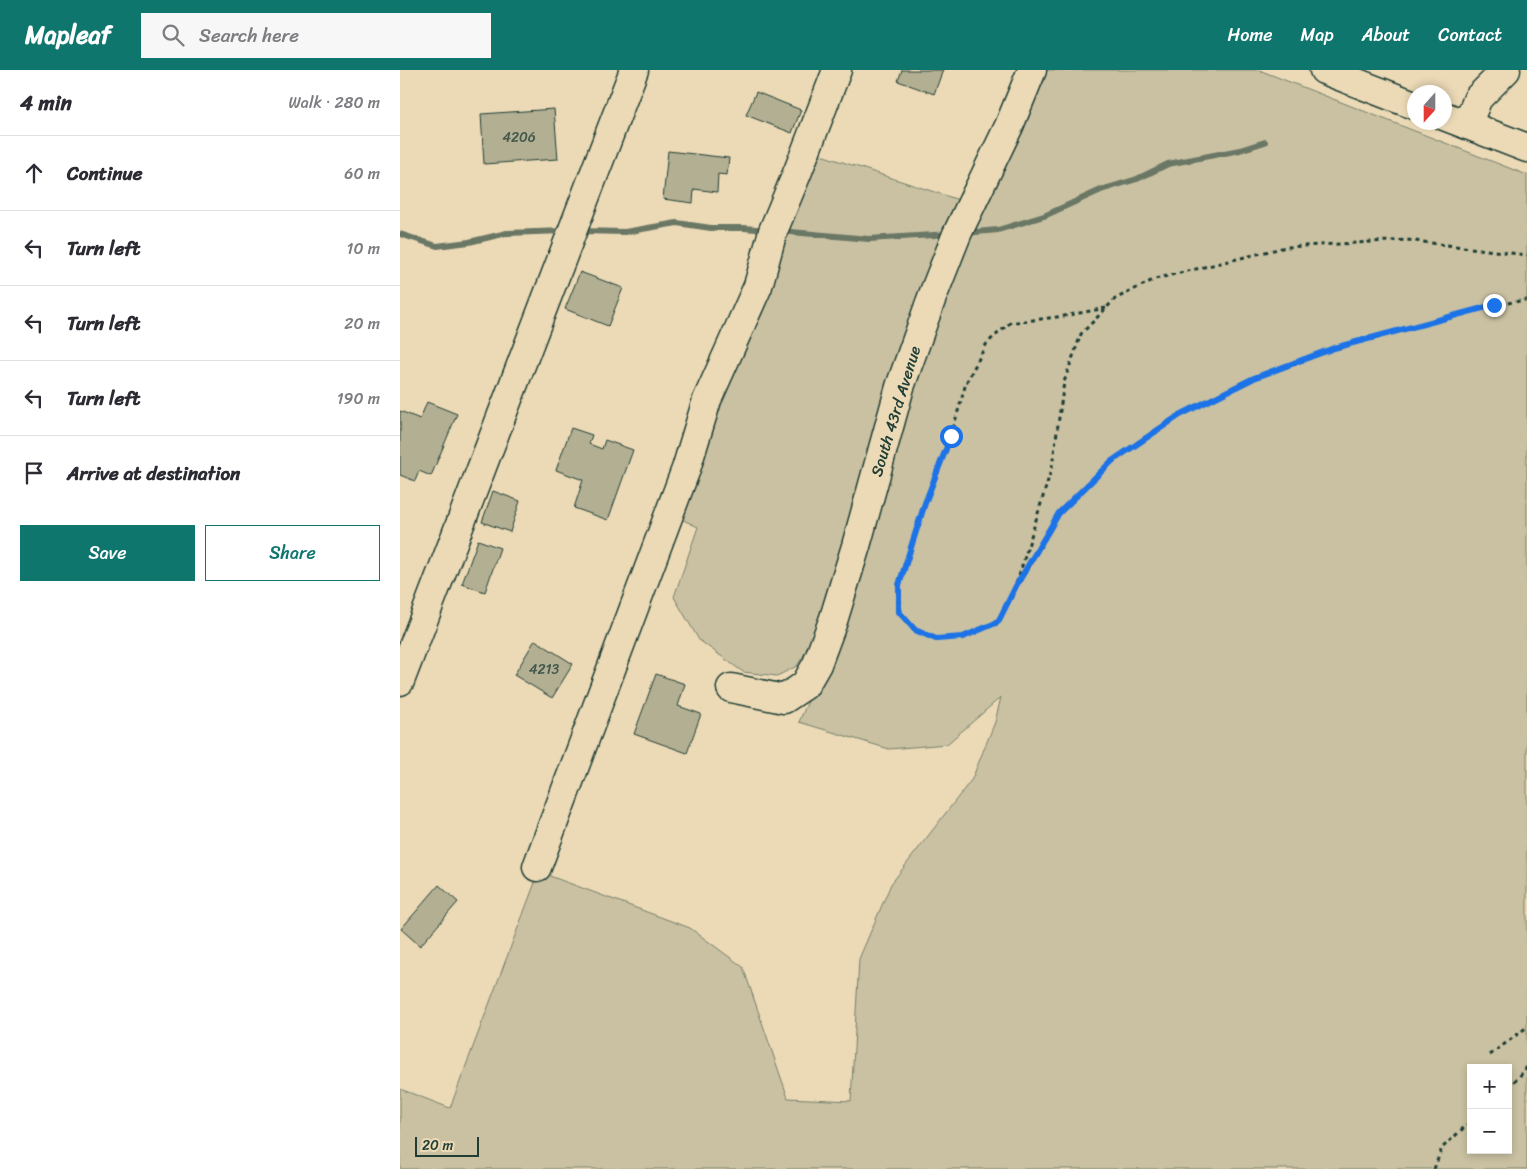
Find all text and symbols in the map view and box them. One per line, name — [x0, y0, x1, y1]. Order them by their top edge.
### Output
search box — [141, 13, 491, 58]
text: Mapleaf — [25, 14, 111, 56]
text: Search here — [199, 19, 299, 52]
text: Home — [1228, 19, 1273, 51]
text: Map — [1301, 19, 1334, 51]
text: About — [1362, 19, 1410, 51]
text: Contact — [1438, 19, 1502, 51]
icon: search — [159, 21, 187, 49]
text: 4 min — [20, 84, 72, 122]
north arrow — [1407, 85, 1452, 130]
text: Walk · 280 m — [289, 88, 380, 117]
house number: 4206 — [502, 125, 536, 150]
text: Continue — [67, 157, 143, 190]
icon: ahead — [20, 159, 48, 187]
text: 60 m — [344, 159, 380, 188]
text: Turn left — [67, 232, 140, 265]
icon: left — [20, 234, 48, 262]
text: 10 m — [347, 234, 380, 263]
route end — [1483, 294, 1506, 317]
text: Turn left — [67, 307, 140, 340]
icon: left — [20, 309, 48, 337]
text: 20 m — [344, 309, 380, 338]
street label: South 43rd Avenue — [862, 342, 929, 480]
text: Turn left — [67, 382, 140, 415]
icon: left — [20, 384, 48, 412]
text: 190 m — [337, 384, 380, 413]
route start — [940, 425, 963, 448]
text: Arrive at destination — [67, 457, 240, 490]
icon: arrive — [20, 459, 48, 487]
button: Save — [20, 525, 195, 581]
button: Share — [205, 525, 380, 581]
house number: 4213 — [529, 657, 560, 682]
map controls — [1467, 1064, 1512, 1154]
button: + — [1467, 1064, 1512, 1109]
button: − — [1467, 1109, 1512, 1154]
text: 20 m — [422, 1133, 453, 1158]
scale bar — [415, 1134, 479, 1157]

